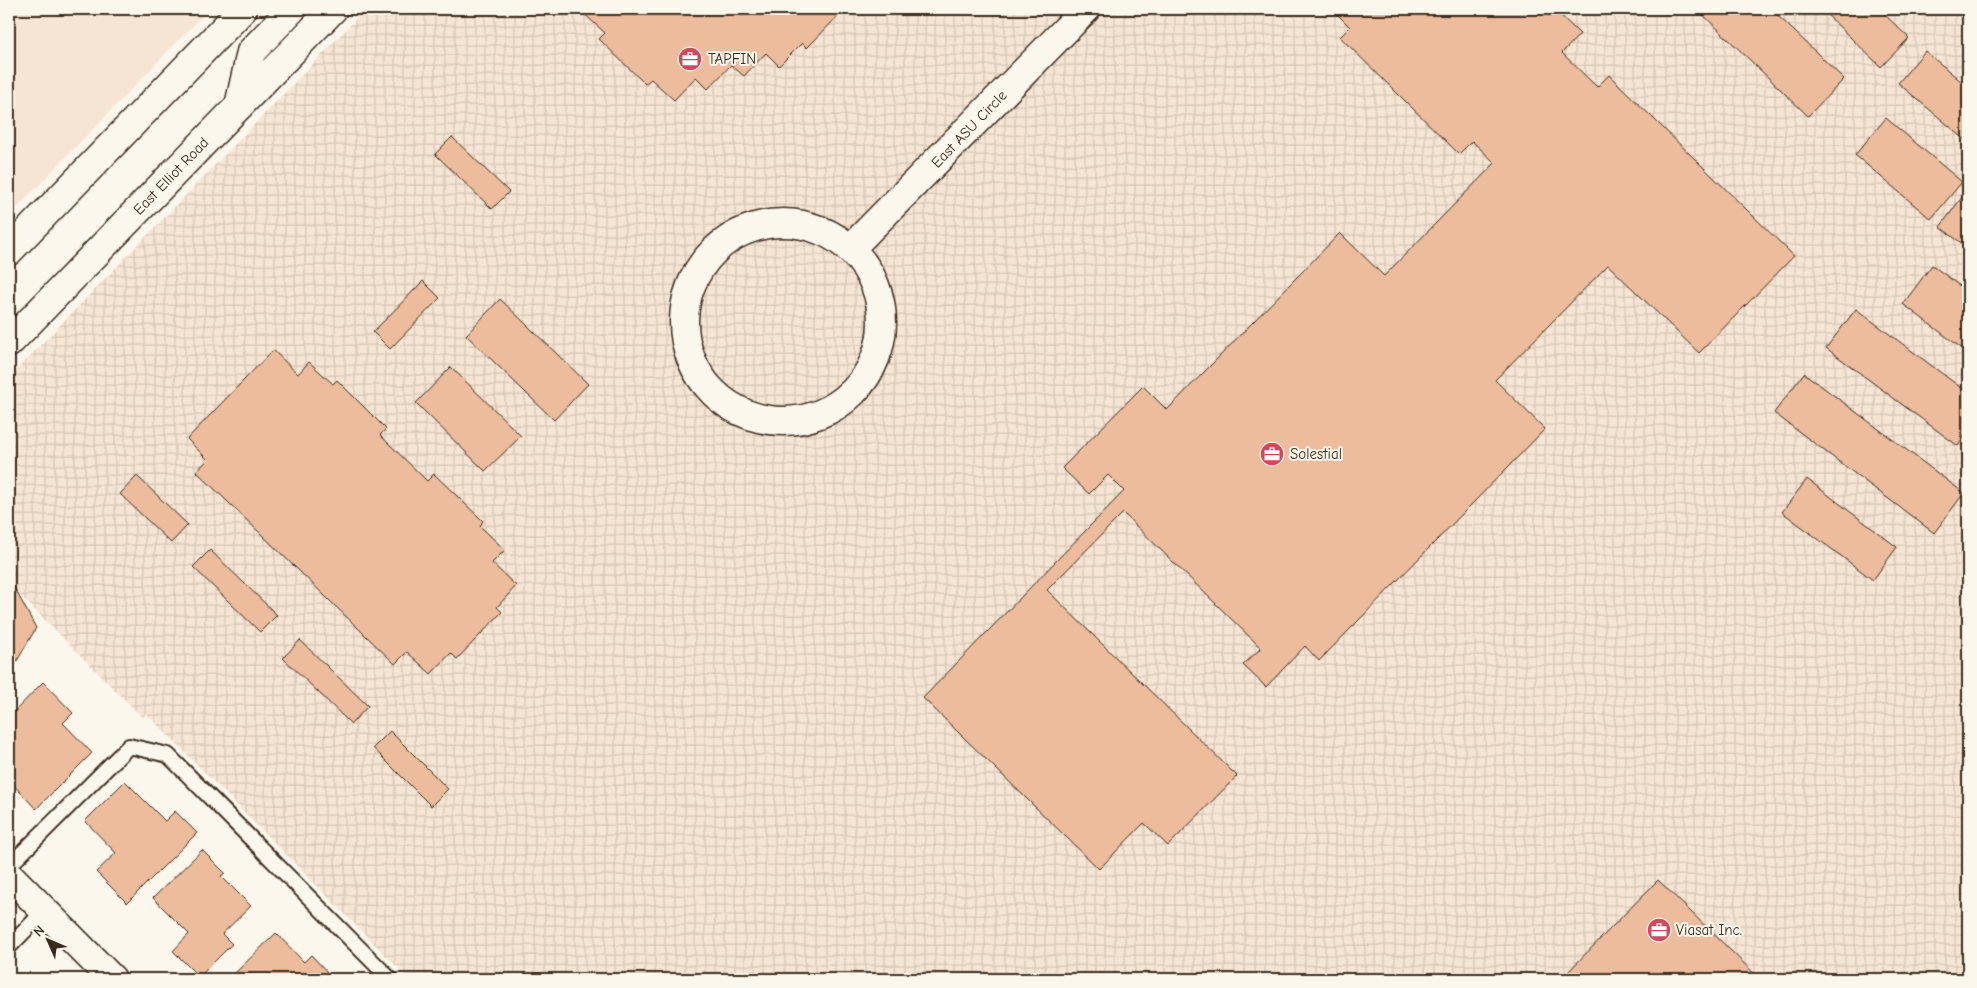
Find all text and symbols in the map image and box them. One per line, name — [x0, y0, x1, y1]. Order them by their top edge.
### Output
office icon: TAPFIN — [677, 46, 703, 72]
place label: TAPFIN — [708, 50, 756, 68]
street label: East ASU Circle — [927, 86, 1011, 172]
street label: East Elliot Road — [129, 133, 213, 219]
office icon: Solestial — [1259, 441, 1285, 467]
place label: Solestial — [1290, 445, 1342, 463]
north arrow — [22, 916, 72, 966]
office icon: Viasat Inc. — [1646, 917, 1672, 943]
place label: Viasat Inc. — [1676, 921, 1742, 939]
text: N — [30, 922, 48, 940]

